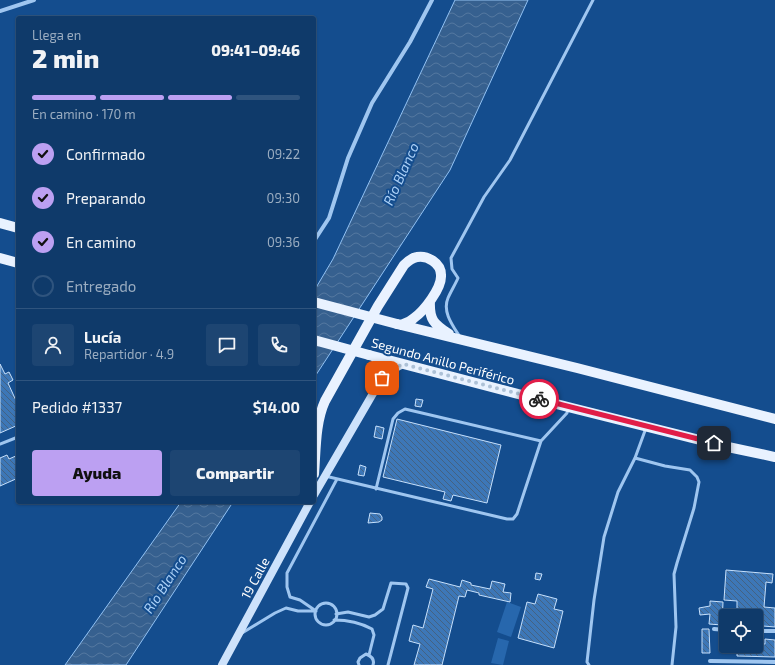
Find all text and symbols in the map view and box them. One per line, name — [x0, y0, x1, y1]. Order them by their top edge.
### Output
text: Llega en — [32, 27, 81, 43]
text: 09:41–09:46 — [211, 41, 300, 59]
text: 2 min — [32, 42, 99, 73]
text: En camino · 170 m — [32, 106, 136, 122]
water label: Río Blanco — [379, 140, 422, 208]
icon: check — [32, 143, 54, 165]
text: Confirmado — [66, 145, 145, 163]
text: 09:22 — [267, 146, 300, 162]
icon: check — [32, 187, 54, 209]
text: Preparando — [66, 189, 146, 207]
text: 09:30 — [267, 190, 300, 206]
icon: check — [32, 231, 54, 253]
text: En camino — [66, 233, 136, 251]
text: 09:36 — [267, 234, 300, 250]
text: Entregado — [66, 277, 136, 295]
button: person — [32, 324, 74, 366]
button: chat — [206, 324, 248, 366]
button: phone — [258, 324, 300, 366]
text: Lucía — [84, 328, 121, 346]
street label: Segundo Anillo Periférico — [370, 334, 516, 388]
text: Repartidor · 4.9 — [84, 346, 174, 362]
pin — [365, 361, 399, 395]
icon: bag — [371, 367, 393, 389]
courier — [519, 379, 559, 419]
icon: bike — [528, 388, 550, 410]
text: Pedido #1337 — [32, 398, 122, 416]
text: $14.00 — [253, 398, 300, 416]
pin — [697, 426, 731, 460]
icon: home — [703, 432, 725, 454]
button: Ayuda — [32, 450, 162, 496]
button: Compartir — [170, 450, 300, 496]
water label: Río Blanco — [139, 551, 190, 616]
street label: 19 Calle — [237, 554, 273, 602]
map controls — [719, 609, 763, 653]
button: locate — [719, 609, 763, 653]

